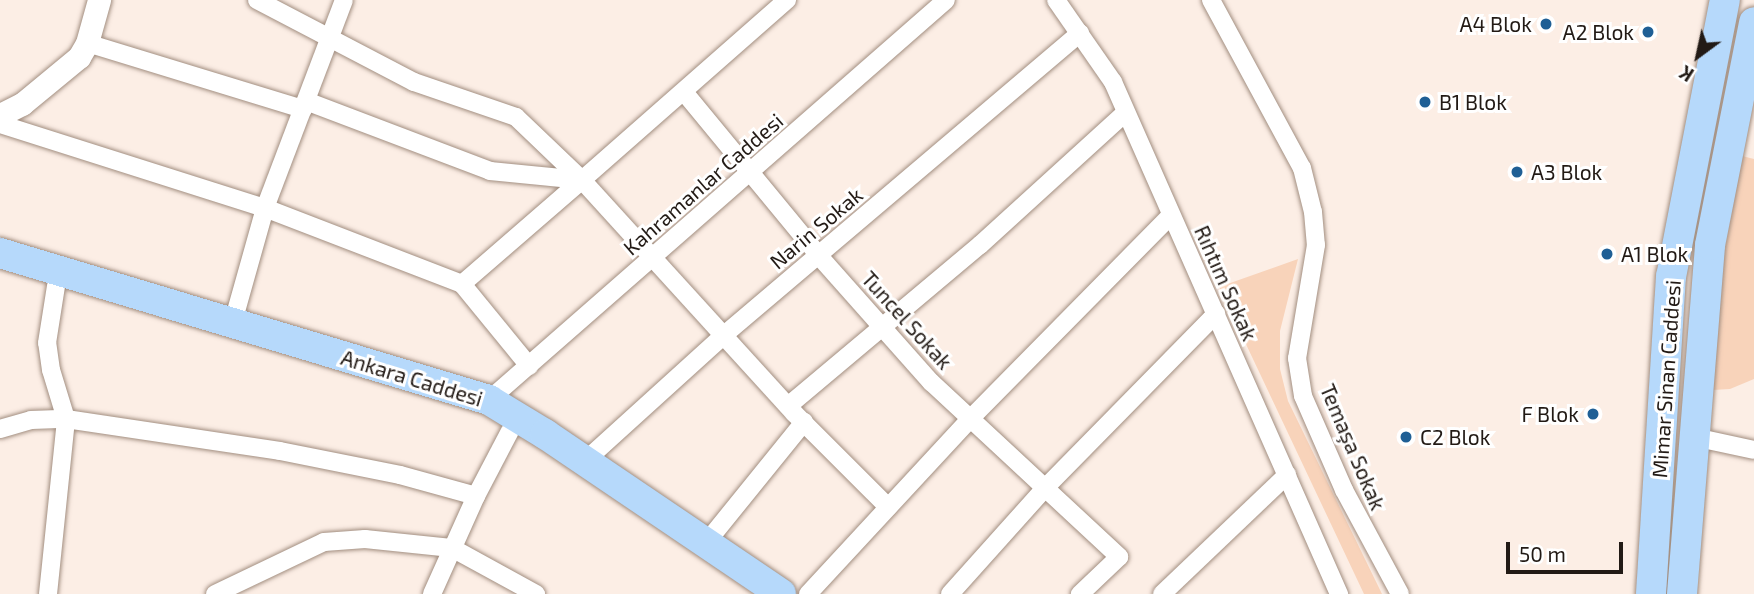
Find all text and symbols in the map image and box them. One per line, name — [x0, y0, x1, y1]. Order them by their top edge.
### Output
place label: A4 Blok — [1459, 11, 1532, 37]
marker: A4 Blok — [1538, 16, 1554, 32]
place label: A2 Blok — [1563, 19, 1634, 45]
north arrow — [1663, 21, 1733, 91]
marker: A2 Blok — [1640, 24, 1656, 40]
text: K — [1675, 61, 1698, 87]
place label: B1 Blok — [1439, 89, 1507, 115]
marker: B1 Blok — [1417, 94, 1433, 110]
street label: Kahramanlar Caddesi — [618, 108, 788, 260]
place label: A3 Blok — [1531, 159, 1602, 185]
marker: A3 Blok — [1509, 164, 1525, 180]
street label: Narin Sokak — [764, 182, 868, 274]
street label: Rıhtım Sokak — [1189, 222, 1263, 344]
place label: A1 Blok — [1621, 241, 1688, 267]
marker: A1 Blok — [1599, 246, 1615, 262]
street label: Tuncel Sokak — [856, 266, 958, 374]
street label: Mimar Sinan Caddesi — [1646, 279, 1686, 479]
street label: Ankara Caddesi — [338, 344, 486, 412]
street label: Temaşa Sokak — [1315, 380, 1391, 514]
place label: F Blok — [1521, 401, 1579, 427]
marker: F Blok — [1585, 406, 1601, 422]
place label: C2 Blok — [1420, 424, 1490, 450]
marker: C2 Blok — [1398, 429, 1414, 445]
scale bar — [1509, 528, 1626, 572]
text: 50 m — [1519, 541, 1566, 566]

